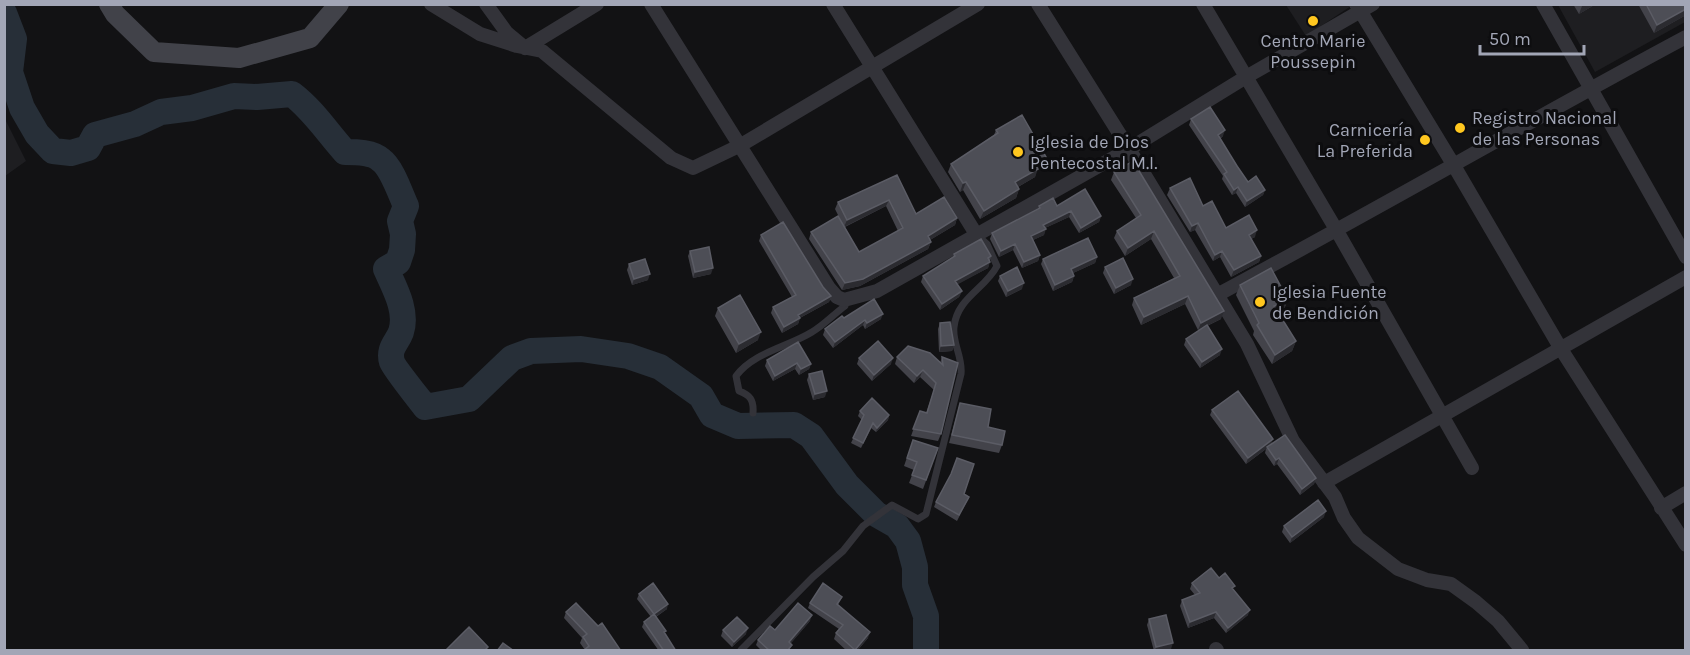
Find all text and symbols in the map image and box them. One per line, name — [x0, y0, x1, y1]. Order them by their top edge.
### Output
marker: Centro Marie Poussepin — [1306, 14, 1320, 28]
scale bar — [1480, 18, 1584, 56]
text: 50 m — [1489, 28, 1531, 50]
place label: Centro Marie Poussepin — [1261, 30, 1365, 73]
place label: Registro Nacional de las Personas — [1472, 107, 1617, 150]
place label: Carnicería La Preferida — [1317, 119, 1413, 162]
marker: Registro Nacional de las Personas — [1453, 121, 1467, 135]
place label: Iglesia de Dios Pentecostal M.I. — [1030, 131, 1157, 174]
marker: Carnicería La Preferida — [1418, 133, 1432, 147]
marker: Iglesia de Dios Pentecostal M.I. — [1011, 145, 1025, 159]
place label: Iglesia Fuente de Bendición — [1272, 281, 1387, 324]
marker: Iglesia Fuente de Bendición — [1253, 295, 1267, 309]

